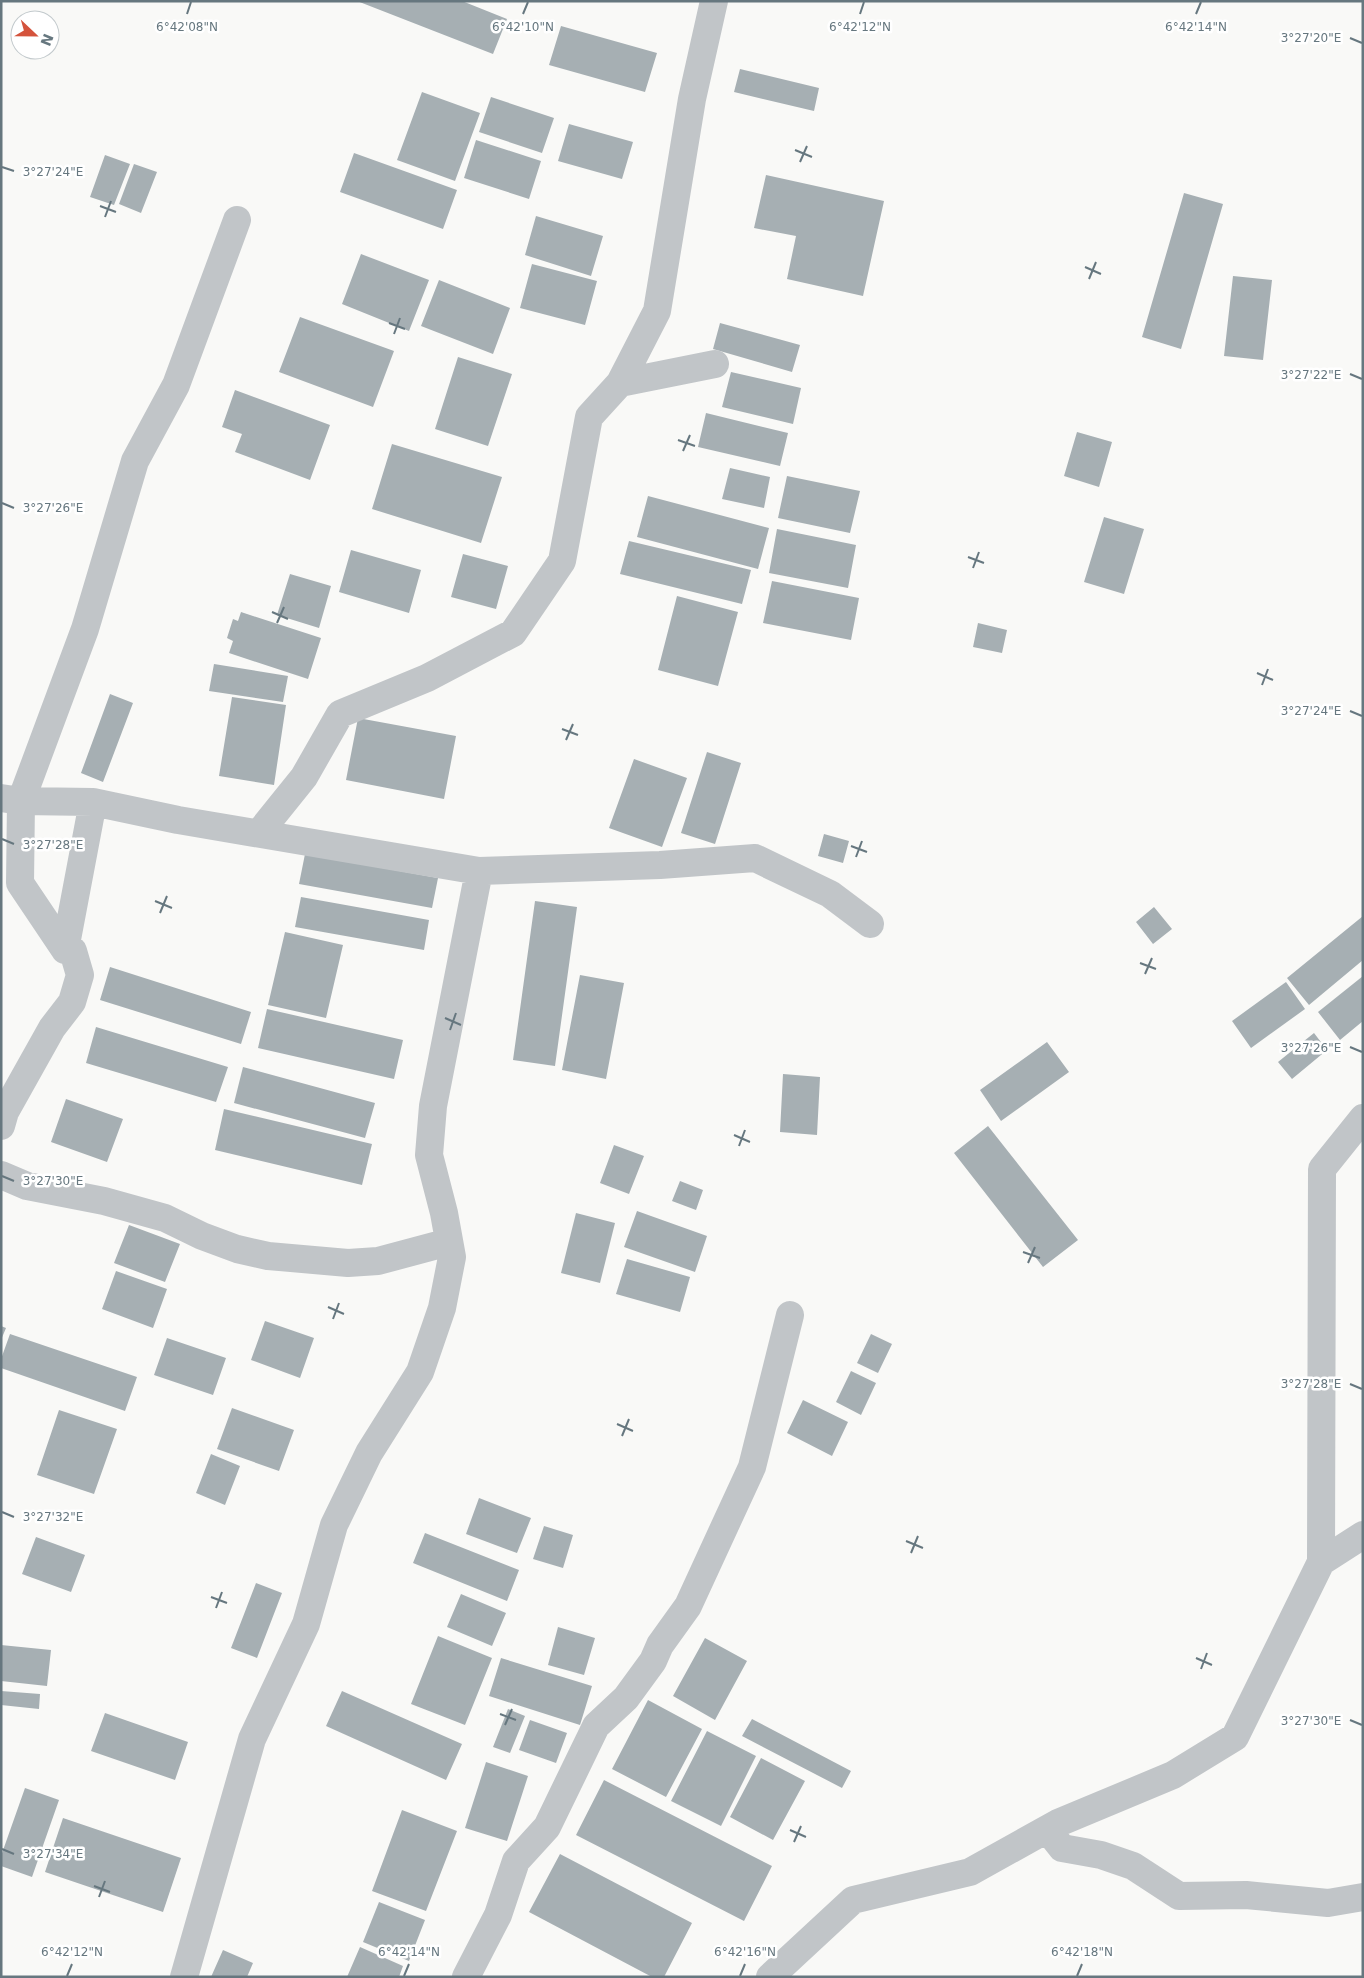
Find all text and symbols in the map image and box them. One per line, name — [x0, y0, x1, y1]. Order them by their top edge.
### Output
north arrow — [10, 10, 60, 60]
text: 6°42'08"N — [156, 20, 218, 34]
text: 6°42'10"N — [492, 20, 554, 34]
text: 6°42'12"N — [829, 20, 891, 34]
text: 6°42'14"N — [1165, 20, 1227, 34]
text: N — [37, 31, 57, 48]
text: 3°27'20"E — [1281, 31, 1341, 45]
text: 3°27'24"E — [23, 165, 83, 179]
text: 3°27'22"E — [1281, 368, 1341, 382]
text: 3°27'26"E — [23, 501, 83, 515]
text: 3°27'24"E — [1281, 704, 1341, 718]
text: 3°27'28"E — [23, 838, 83, 852]
text: 3°27'26"E — [1281, 1041, 1341, 1055]
text: 3°27'30"E — [23, 1174, 83, 1188]
text: 3°27'28"E — [1281, 1377, 1341, 1391]
text: 3°27'32"E — [23, 1510, 83, 1524]
text: 3°27'30"E — [1281, 1714, 1341, 1728]
text: 3°27'34"E — [23, 1847, 83, 1861]
text: 6°42'12"N — [41, 1945, 103, 1959]
text: 6°42'14"N — [378, 1945, 440, 1959]
text: 6°42'16"N — [714, 1945, 776, 1959]
text: 6°42'18"N — [1051, 1945, 1113, 1959]

